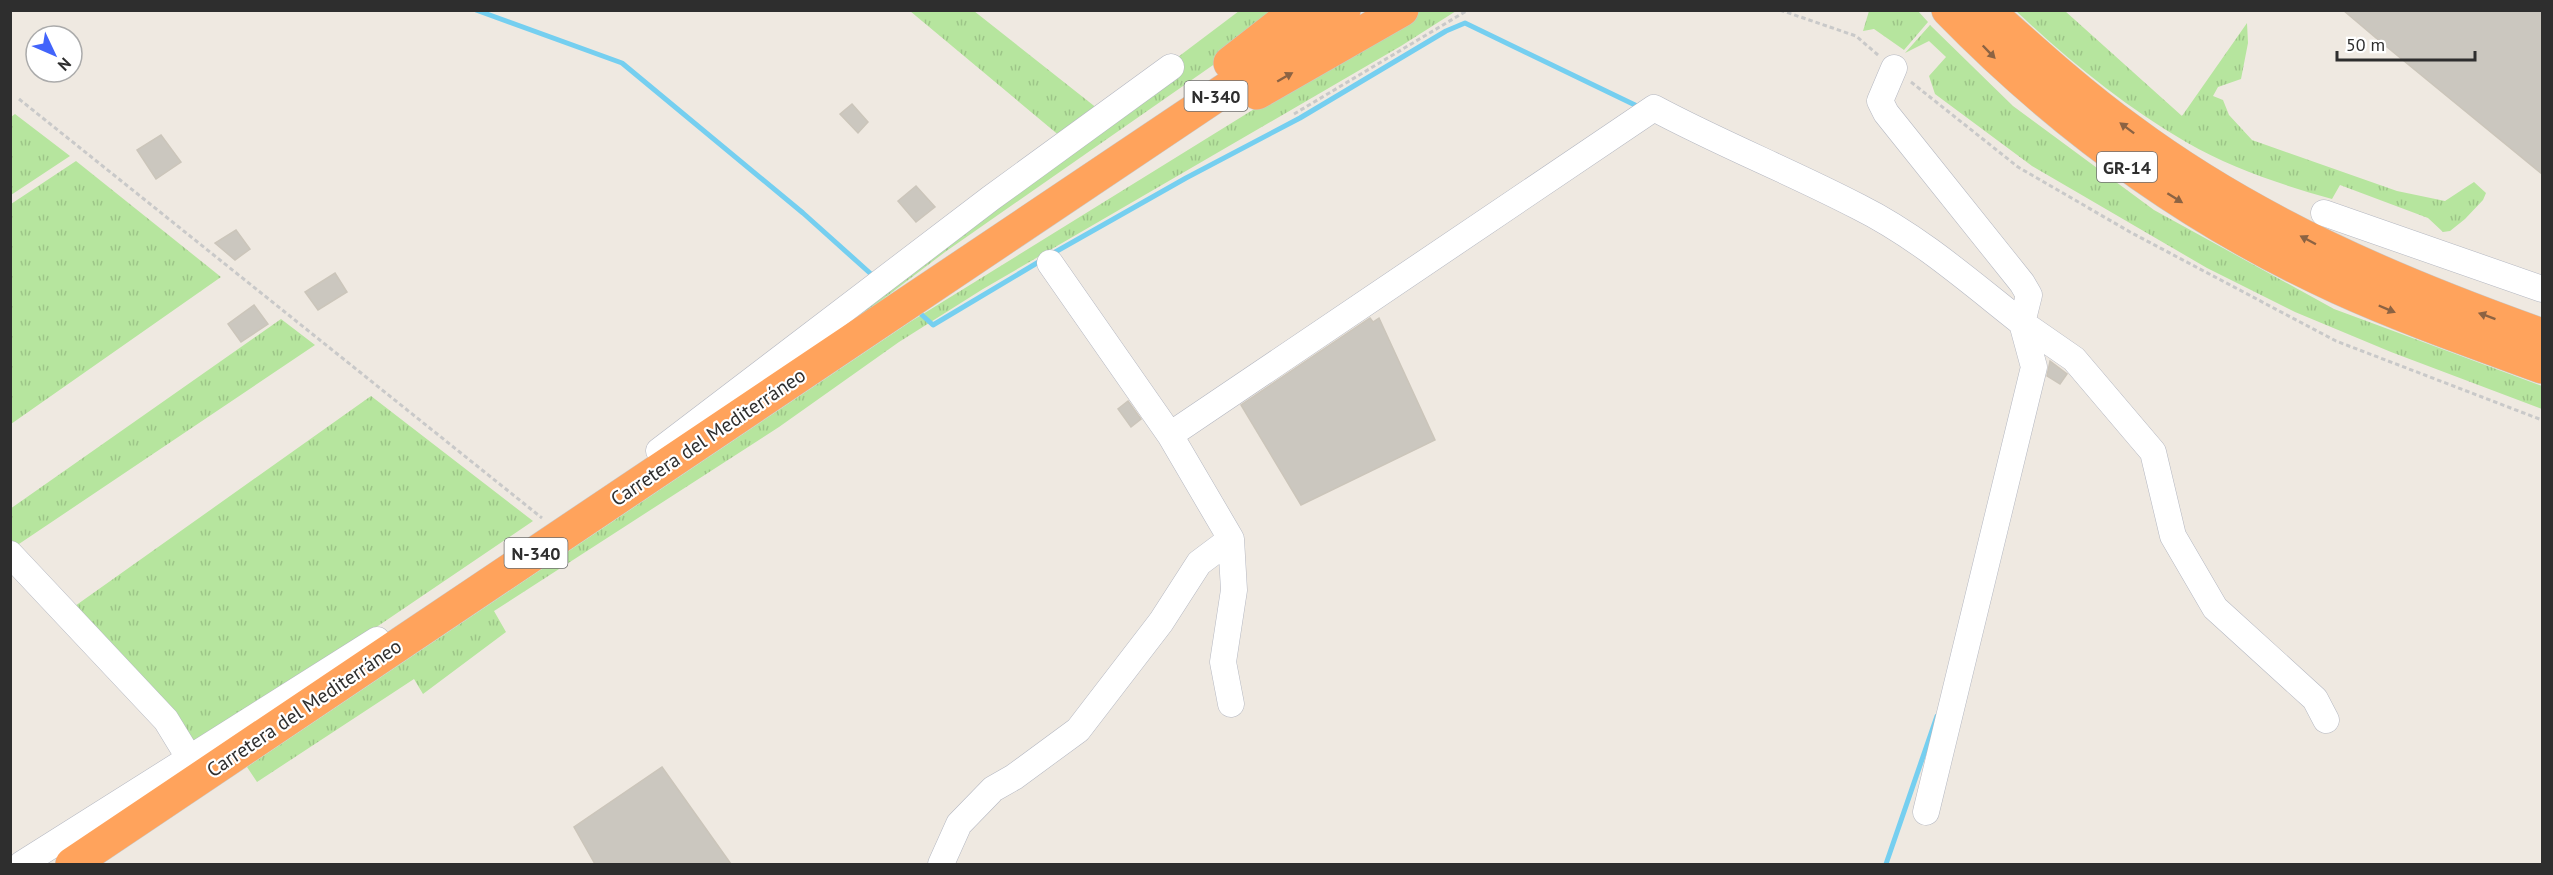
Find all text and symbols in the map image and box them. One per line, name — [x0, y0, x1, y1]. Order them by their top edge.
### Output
north arrow — [24, 24, 84, 84]
scale bar — [2337, 24, 2475, 62]
text: 50 m — [2346, 33, 2385, 56]
one-way arrow — [1982, 45, 1996, 60]
text: N — [54, 54, 76, 75]
one-way arrow — [1277, 72, 1294, 82]
road number: N-340 — [1184, 81, 1248, 111]
one-way arrow — [2119, 122, 2135, 134]
road number: GR-14 — [2097, 152, 2157, 182]
one-way arrow — [2167, 193, 2183, 204]
one-way arrow — [2299, 235, 2316, 245]
one-way arrow — [2378, 304, 2395, 313]
one-way arrow — [2478, 310, 2496, 320]
street label: Carretera del Mediterráneo — [606, 362, 810, 512]
road number: N-340 — [504, 538, 568, 568]
street label: Carretera del Mediterráneo — [202, 633, 406, 783]

